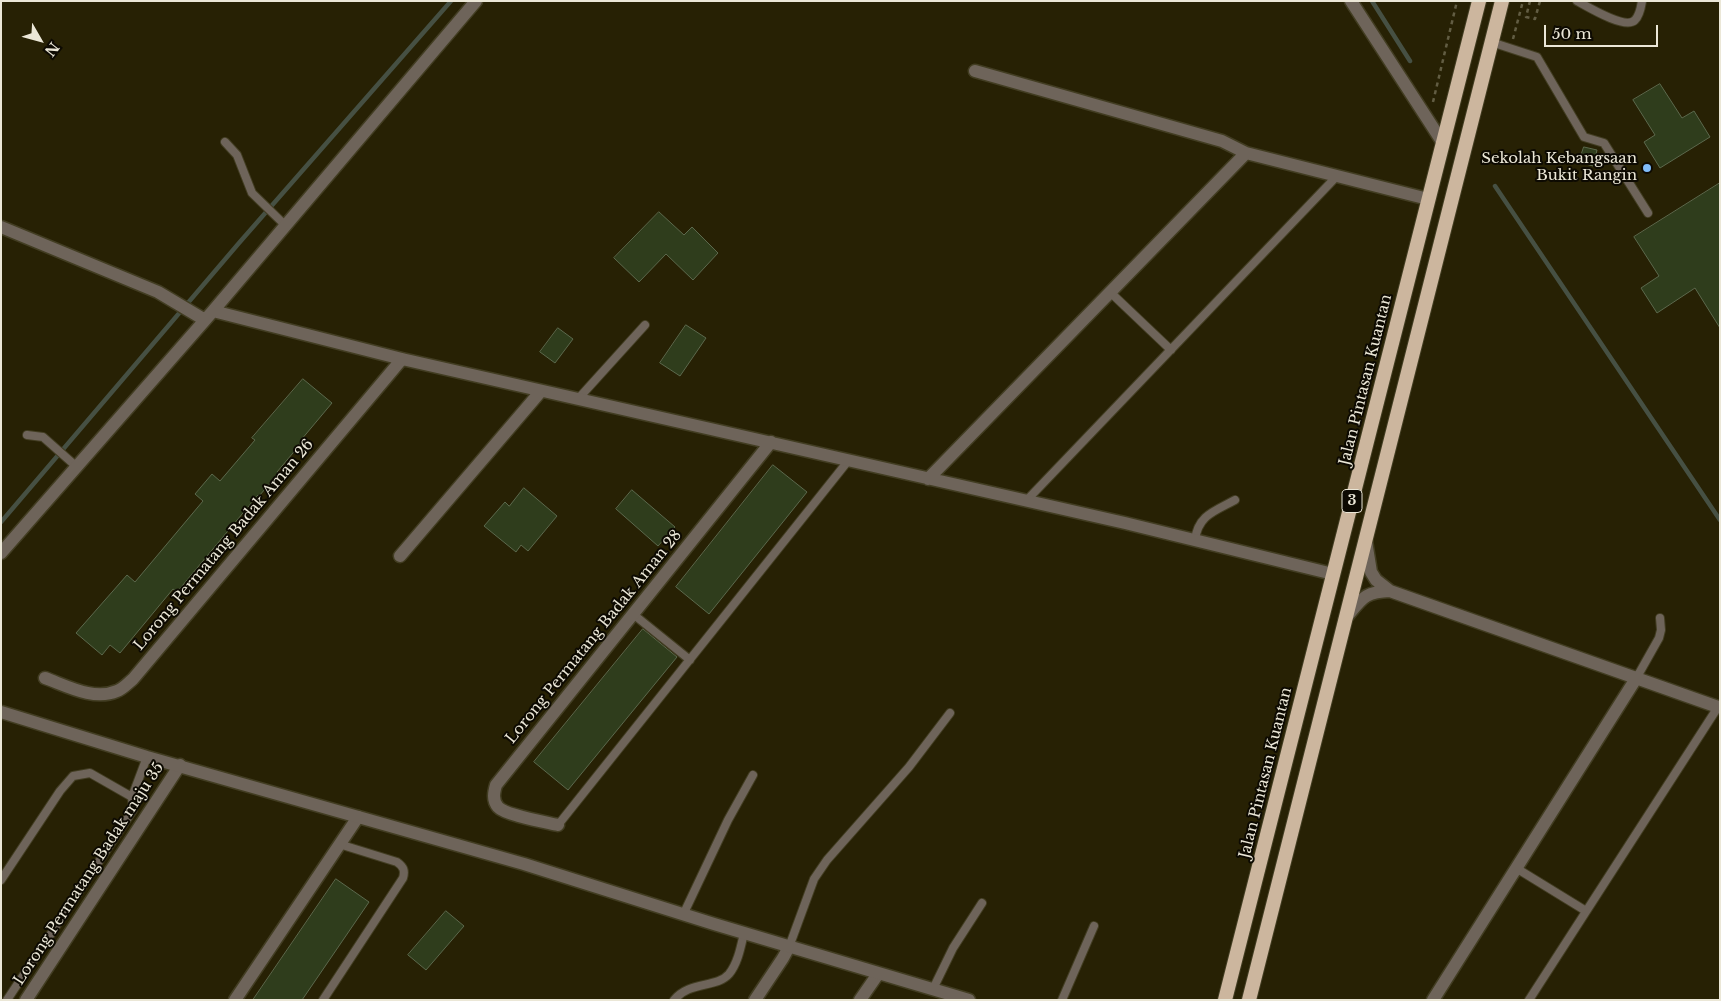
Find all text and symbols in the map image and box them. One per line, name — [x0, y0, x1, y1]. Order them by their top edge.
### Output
north arrow — [15, 15, 65, 65]
scale bar — [1546, 15, 1660, 47]
text: 50 m — [1552, 24, 1592, 43]
text: N — [41, 38, 63, 60]
place label: Sekolah Kebangsaan Bukit Rangin — [1481, 150, 1637, 185]
marker: Sekolah Kebangsaan Bukit Rangin — [1641, 162, 1653, 174]
street label: Jalan Pintasan Kuantan — [1336, 293, 1396, 467]
street label: Lorong Permatang Badak Aman 26 — [130, 436, 318, 654]
road number: 3 — [1342, 490, 1362, 512]
street label: Lorong Permatang Badak Aman 28 — [502, 527, 686, 747]
street label: Jalan Pintasan Kuantan — [1236, 686, 1296, 860]
street label: Lorong Permatang Badak maju 35 — [10, 759, 168, 989]

